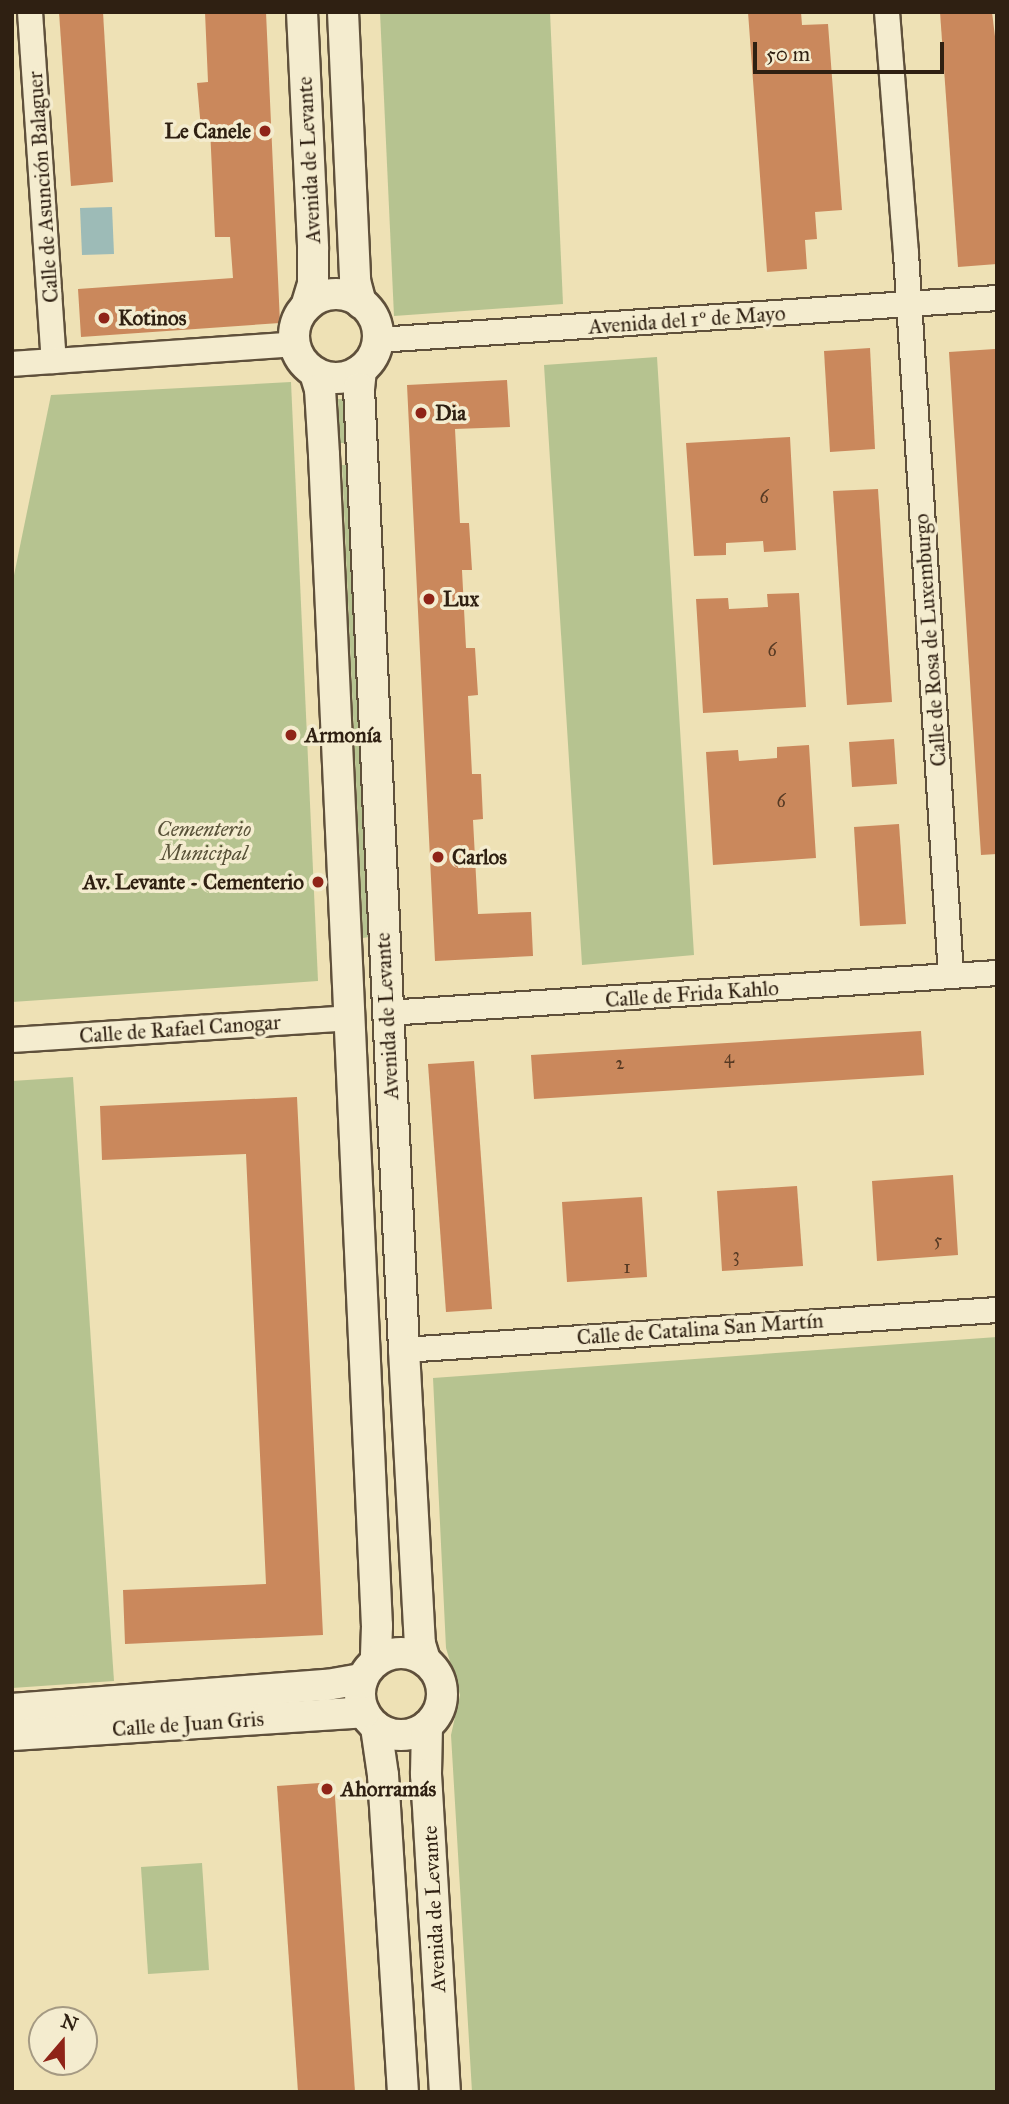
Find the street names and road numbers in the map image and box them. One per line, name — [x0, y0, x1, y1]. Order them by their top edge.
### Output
street label: Calle de Asunción Balaguer — [22, 70, 64, 304]
street label: Avenida de Levante — [292, 76, 326, 244]
street label: Avenida del 1º de Mayo — [588, 301, 786, 339]
street label: Calle de Rosa de Luxemburgo — [909, 513, 951, 767]
street label: Avenida de Levante — [370, 932, 404, 1100]
street label: Calle de Frida Kahlo — [604, 975, 780, 1013]
street label: Calle de Rafael Canogar — [78, 1009, 282, 1049]
street label: Calle de Catalina San Martín — [576, 1308, 824, 1350]
street label: Calle de Juan Gris — [111, 1706, 265, 1742]
street label: Avenida de Levante — [417, 1825, 451, 1993]

